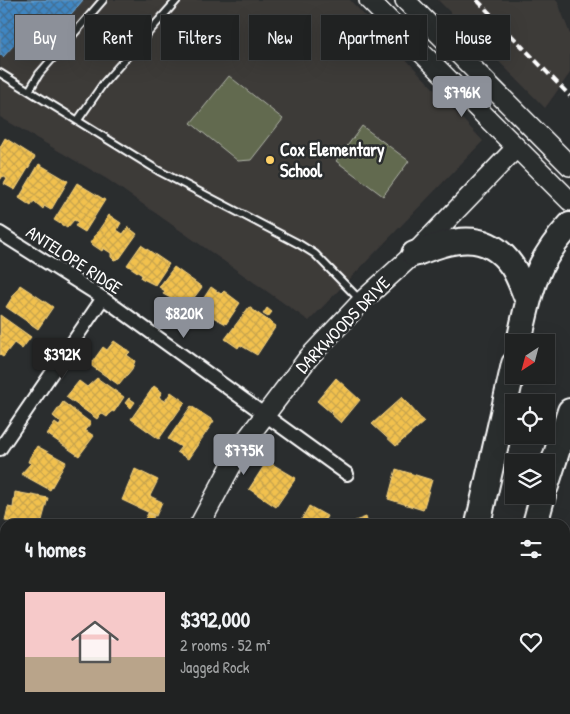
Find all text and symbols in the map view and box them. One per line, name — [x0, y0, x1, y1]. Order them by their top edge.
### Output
chip: Buy — [15, 15, 75, 60]
chip: Rent — [85, 15, 151, 60]
chip: Filters — [161, 15, 239, 60]
chip: New — [249, 15, 311, 60]
chip: Apartment — [321, 15, 427, 60]
chip: House — [437, 15, 510, 60]
pin: $796K — [427, 76, 497, 118]
text: $796K — [444, 81, 480, 103]
place label: Cox Elementary School — [280, 137, 385, 183]
marker: Cox Elementary School — [264, 154, 276, 166]
street label: ANTELOPE RIDGE — [21, 219, 127, 300]
street label: DARKWOODS DRIVE — [290, 271, 395, 379]
pin: $820K — [149, 296, 219, 339]
text: $820K — [165, 302, 203, 324]
north arrow — [505, 334, 555, 384]
map controls — [505, 334, 555, 504]
pin: $392K — [27, 338, 97, 380]
text: $392K — [43, 343, 81, 365]
button: locate — [505, 394, 555, 444]
pin: $775K — [209, 434, 279, 476]
text: $775K — [224, 439, 264, 461]
button: layers — [505, 454, 555, 504]
text: 4 homes — [25, 535, 86, 564]
icon: filters — [517, 535, 545, 563]
text: $392,000 — [180, 605, 250, 634]
icon: home — [65, 612, 125, 672]
icon: heart — [517, 628, 545, 656]
text: 2 rooms · 52 m² — [180, 634, 270, 656]
text: Jagged Rock — [180, 656, 249, 678]

